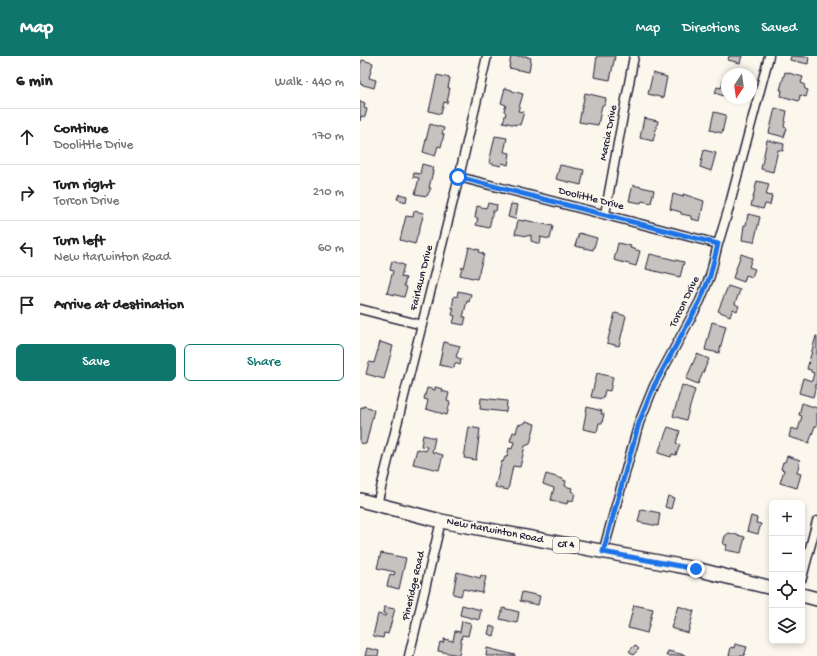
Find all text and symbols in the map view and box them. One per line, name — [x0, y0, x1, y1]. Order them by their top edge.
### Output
text: Map — [20, 17, 53, 40]
text: Map — [636, 20, 660, 37]
text: Directions — [682, 20, 739, 37]
text: Saved — [761, 20, 797, 37]
north arrow — [721, 68, 757, 104]
text: 6 min — [16, 72, 52, 92]
text: Walk · 440 m — [275, 75, 344, 90]
street label: Marcia Drive — [598, 104, 620, 162]
text: Continue — [54, 120, 108, 138]
icon: ahead — [16, 126, 38, 148]
text: 170 m — [312, 129, 344, 144]
text: Doolittle Drive — [54, 138, 133, 153]
route start — [449, 168, 467, 186]
text: Turn right — [54, 176, 114, 194]
icon: right — [16, 182, 38, 204]
text: 210 m — [313, 185, 344, 200]
street label: Doolittle Drive — [556, 185, 625, 213]
text: Torcon Drive — [54, 194, 119, 209]
text: Turn left — [54, 232, 105, 250]
icon: left — [16, 238, 38, 260]
text: 60 m — [318, 241, 344, 256]
street label: Fairlawn Drive — [408, 244, 436, 313]
text: New Harwinton Road — [54, 250, 170, 265]
street label: Torcon Drive — [667, 274, 703, 330]
icon: arrive — [16, 294, 38, 316]
text: Arrive at destination — [54, 296, 184, 314]
button: Save — [16, 344, 176, 381]
button: Share — [184, 344, 344, 381]
map controls — [769, 500, 805, 644]
button: + — [769, 500, 805, 536]
street label: New Harwinton Road — [446, 516, 546, 547]
button: − — [769, 536, 805, 572]
road number: CT 4 — [553, 537, 579, 553]
street label: Pineridge Road — [400, 549, 428, 623]
route end — [687, 560, 705, 578]
button: locate — [769, 572, 805, 608]
button: layers — [769, 608, 805, 644]

